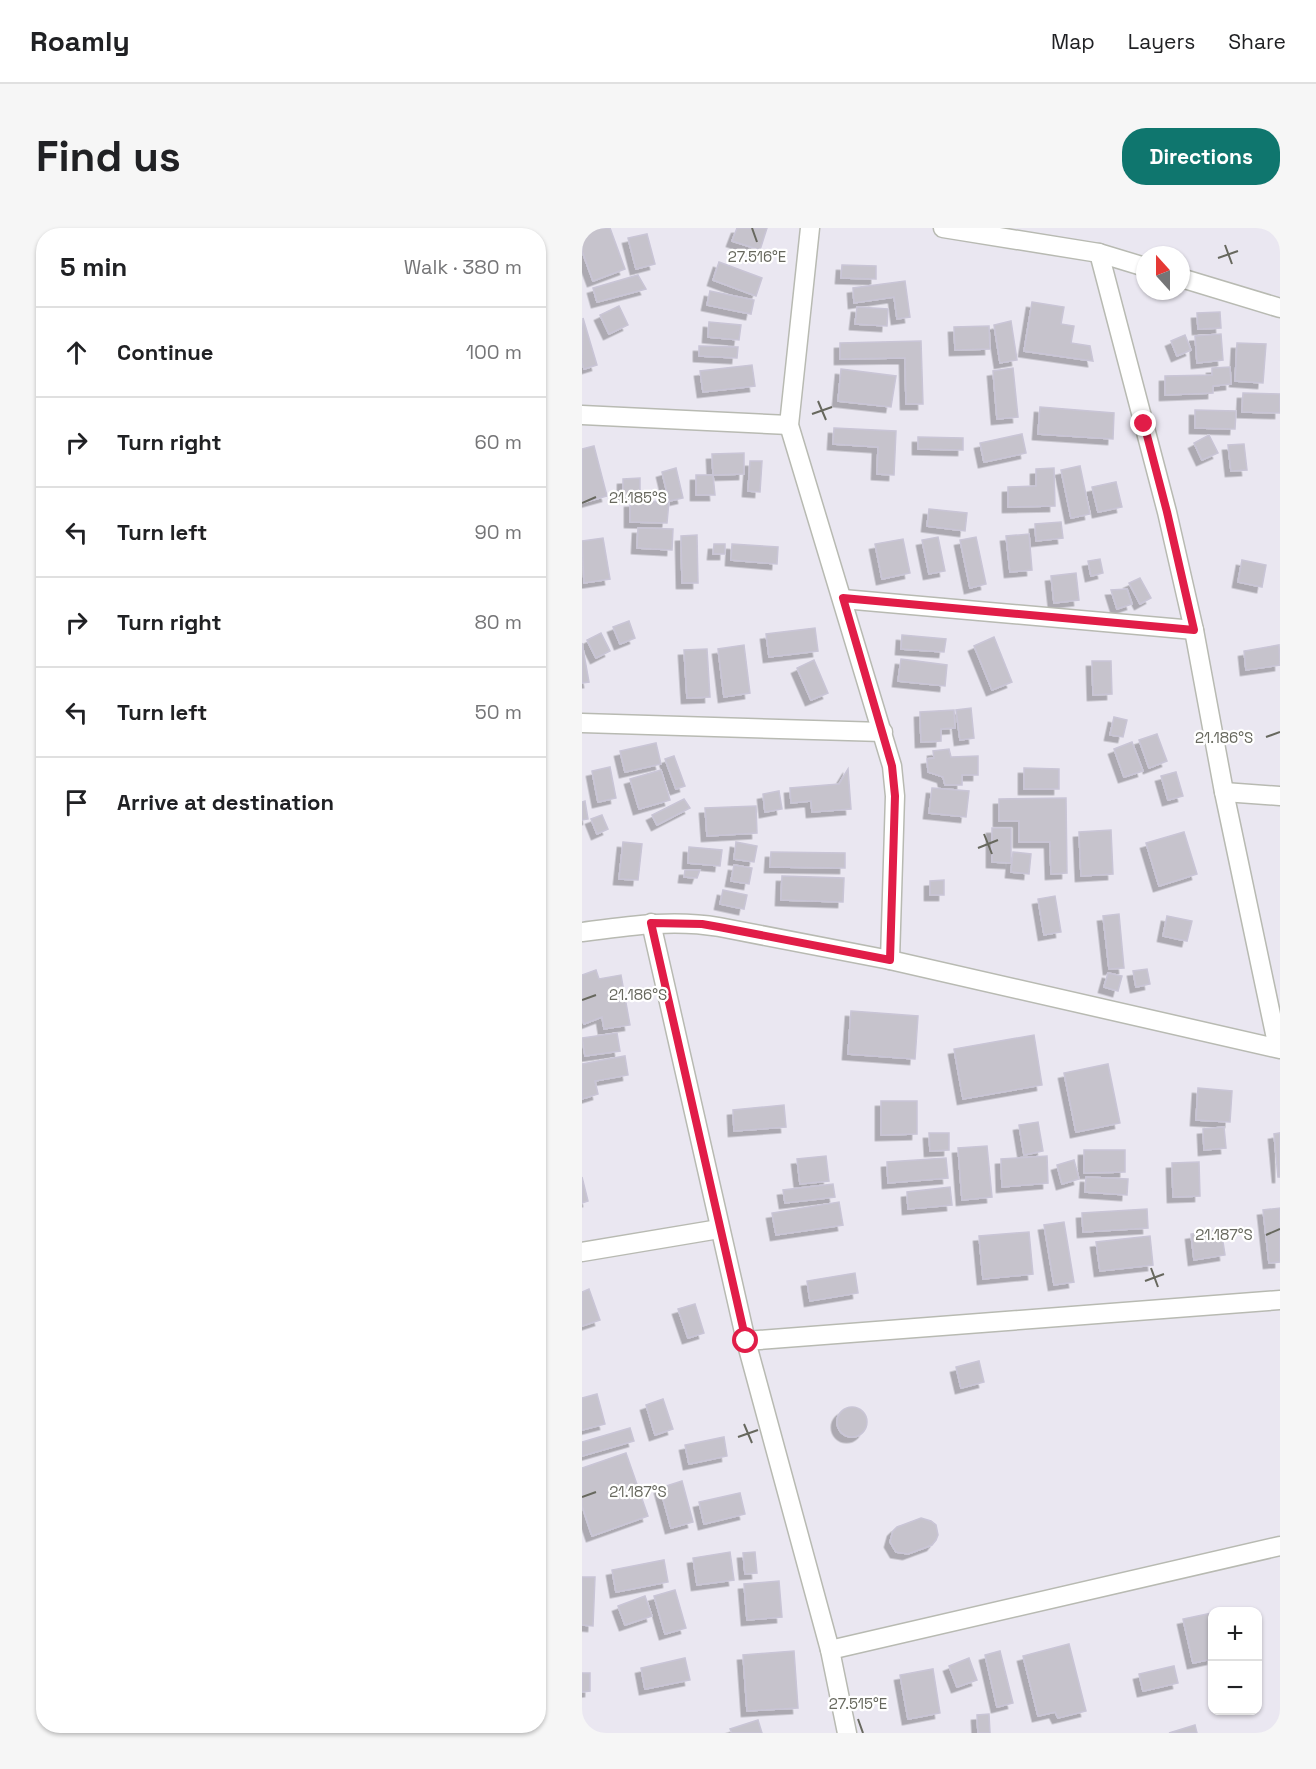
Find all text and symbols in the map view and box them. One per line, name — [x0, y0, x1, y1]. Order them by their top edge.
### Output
text: Roamly — [30, 23, 130, 59]
text: Map — [1051, 28, 1095, 55]
text: Layers — [1128, 28, 1195, 55]
text: Share — [1228, 28, 1286, 55]
button: Directions — [1122, 128, 1280, 185]
text: Find us — [36, 130, 181, 183]
north arrow — [1136, 246, 1190, 300]
text: 27.516°E — [728, 247, 786, 266]
text: 5 min — [60, 250, 127, 284]
text: Walk · 380 m — [404, 254, 522, 280]
icon: ahead — [60, 336, 93, 369]
text: Continue — [117, 338, 213, 366]
text: 100 m — [466, 339, 522, 365]
route end — [1130, 410, 1156, 436]
icon: right — [60, 426, 93, 459]
text: Turn right — [117, 428, 222, 456]
text: 60 m — [475, 429, 522, 455]
text: 21.185°S — [609, 488, 667, 507]
icon: left — [60, 516, 93, 549]
text: Turn left — [117, 518, 207, 546]
text: 90 m — [475, 519, 522, 545]
icon: right — [60, 606, 93, 639]
text: Turn right — [117, 608, 222, 636]
text: 80 m — [474, 609, 522, 635]
icon: left — [60, 696, 93, 729]
text: Turn left — [117, 698, 207, 726]
text: 50 m — [475, 699, 522, 725]
text: 21.186°S — [1195, 728, 1253, 747]
icon: arrive — [60, 786, 93, 819]
text: Arrive at destination — [117, 788, 334, 816]
text: 21.186°S — [609, 985, 667, 1004]
text: 21.187°S — [1195, 1225, 1253, 1244]
route start — [732, 1327, 758, 1353]
text: 21.187°S — [609, 1482, 667, 1501]
map controls — [1208, 1607, 1262, 1715]
button: + — [1208, 1607, 1262, 1661]
button: − — [1208, 1661, 1262, 1715]
text: 27.515°E — [829, 1694, 887, 1713]

